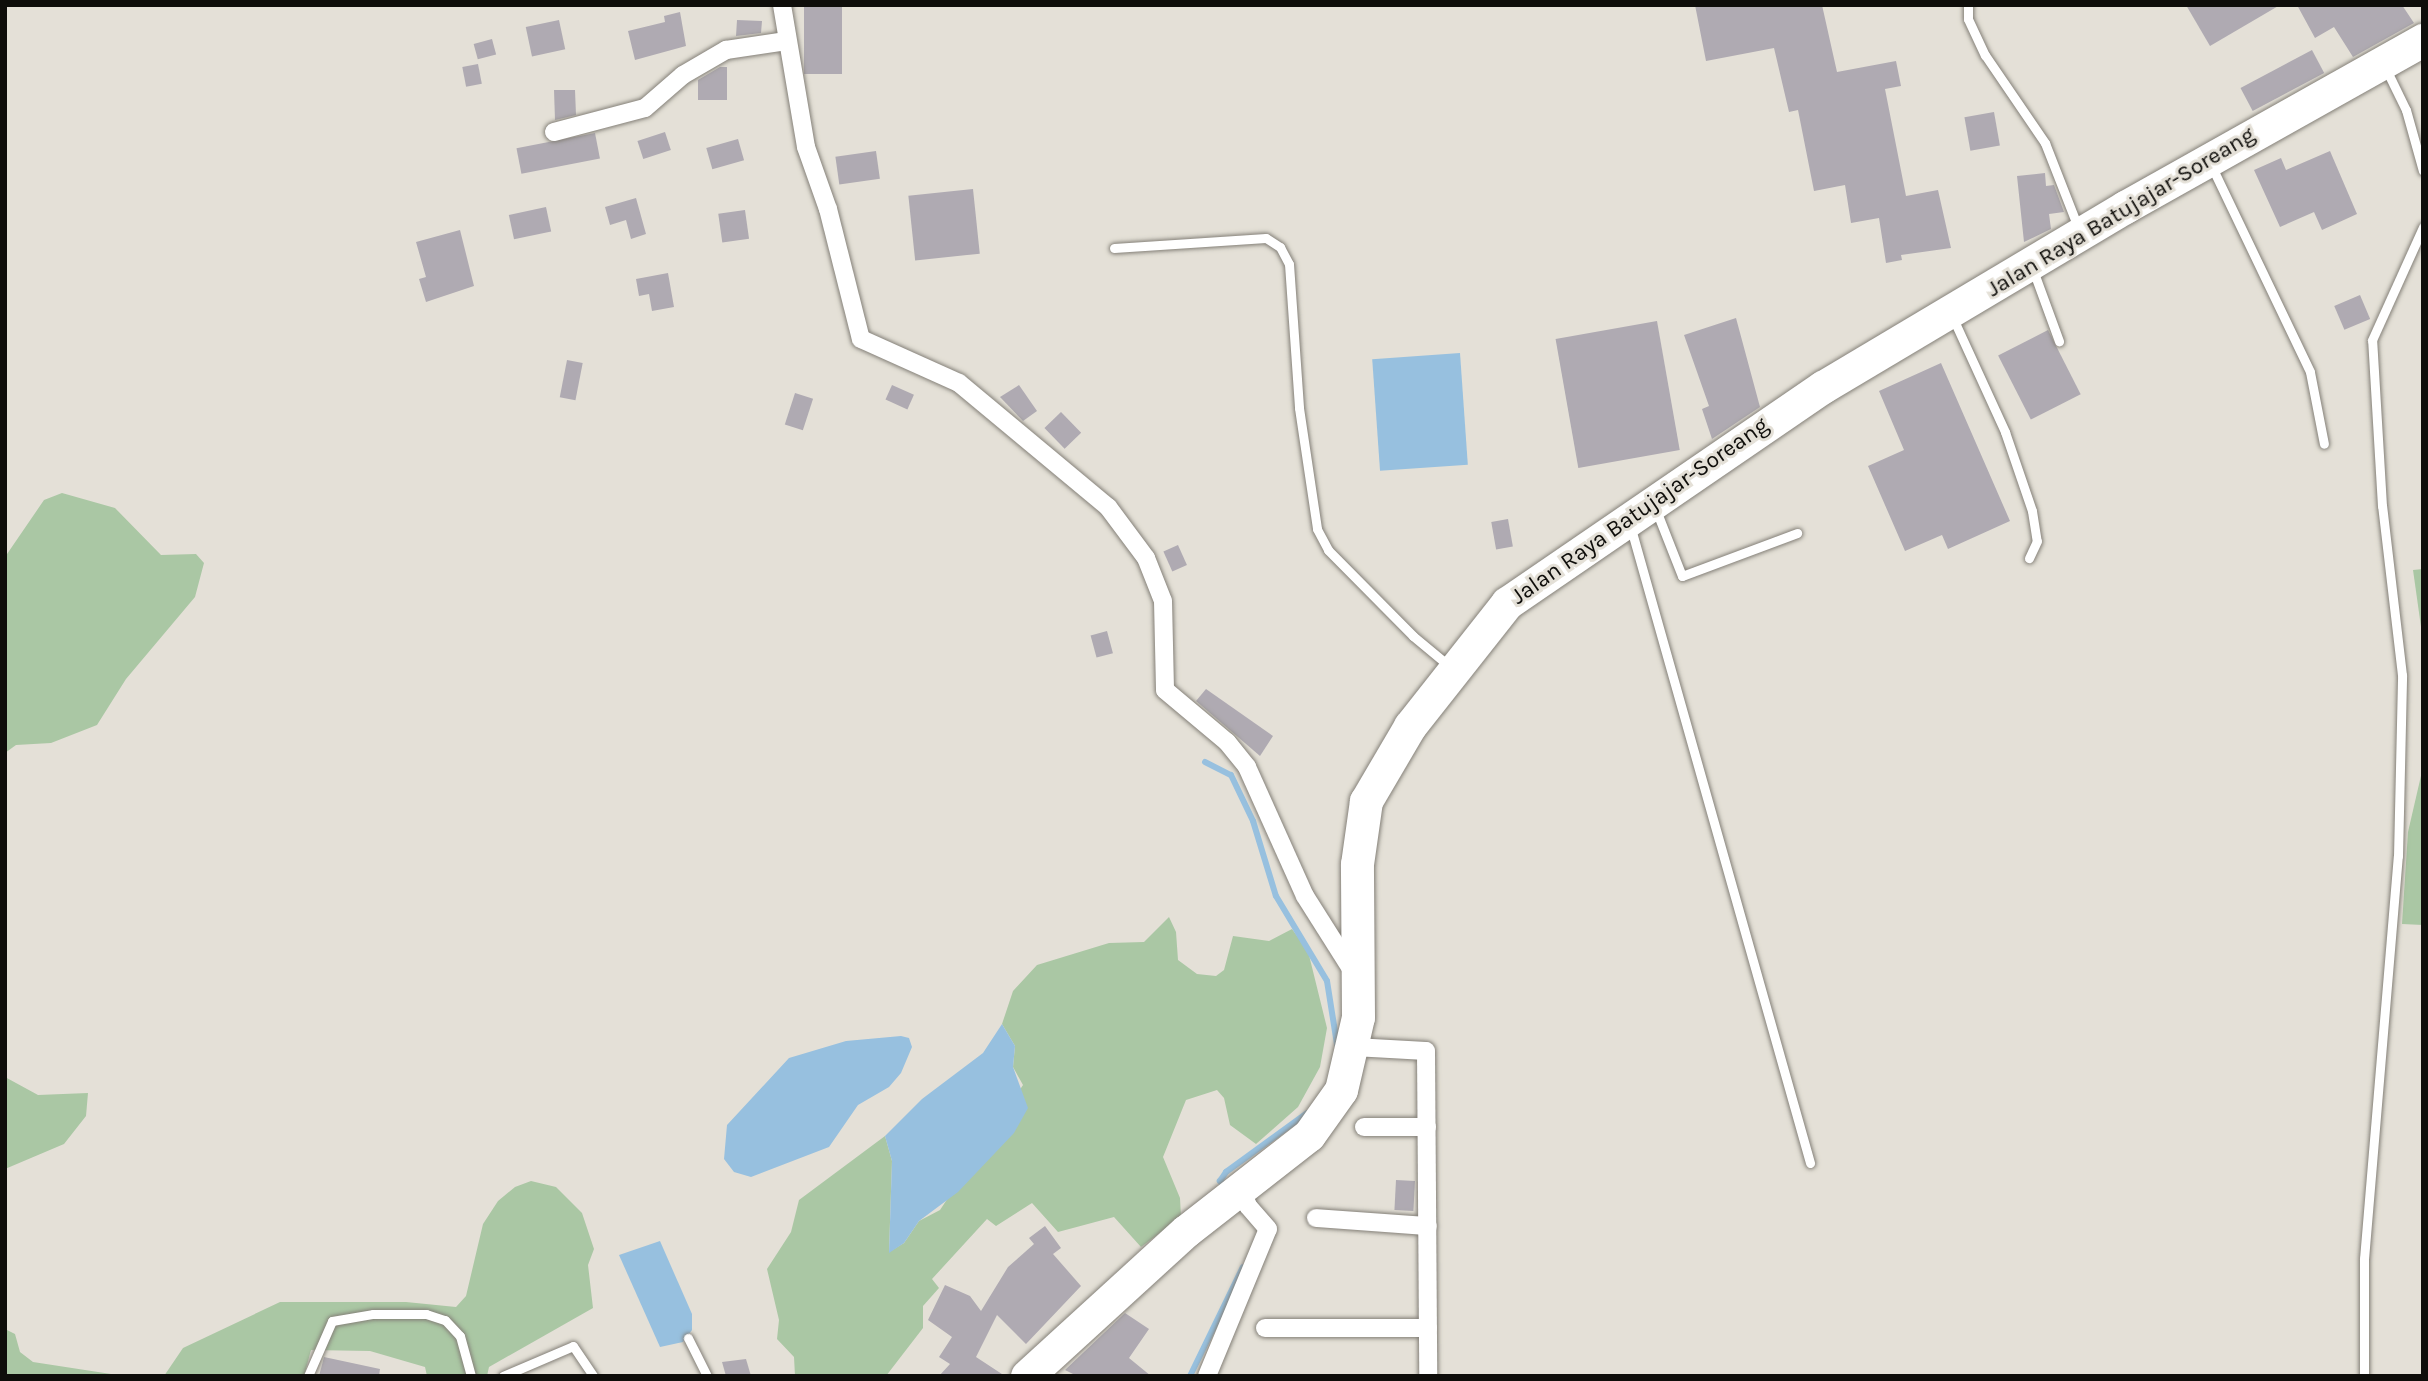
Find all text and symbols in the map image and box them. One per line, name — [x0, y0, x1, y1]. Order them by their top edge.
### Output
street label: Jalan Raya Batujajar-Soreang — [1982, 121, 2260, 303]
street label: Jalan Raya Batujajar-Soreang — [1506, 411, 1774, 611]

